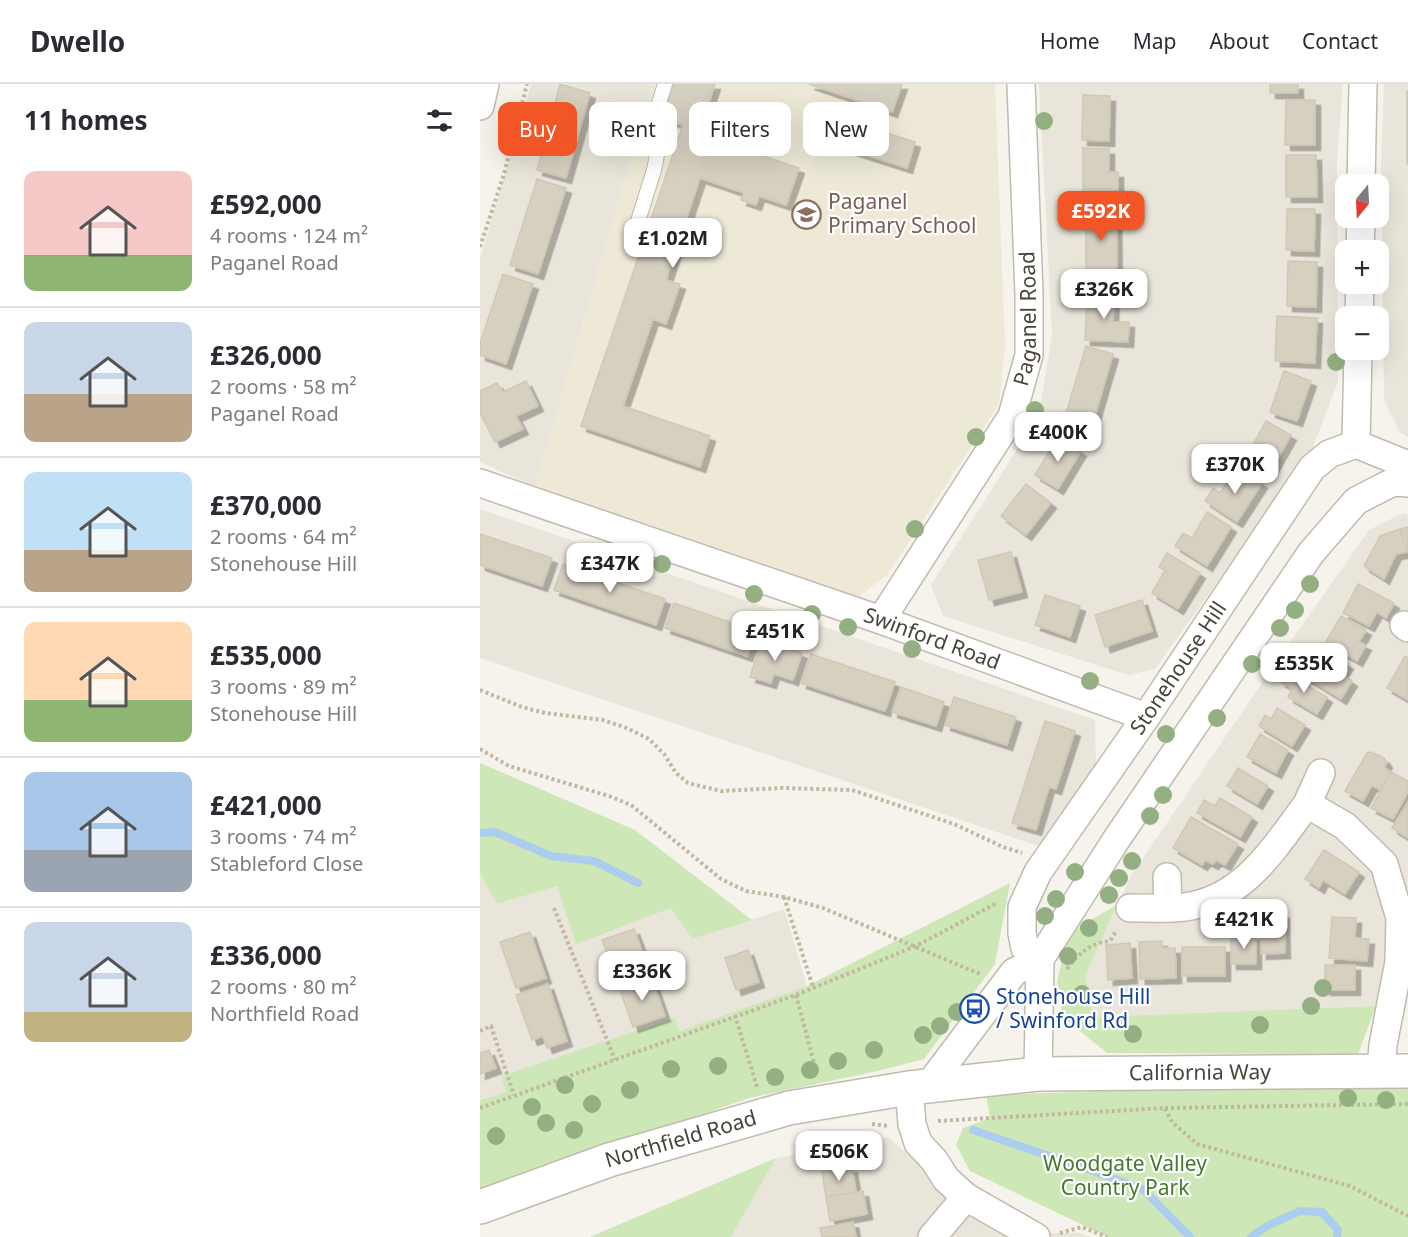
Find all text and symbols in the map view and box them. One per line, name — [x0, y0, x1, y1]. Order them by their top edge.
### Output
text: Dwello — [30, 22, 125, 60]
text: Home — [1040, 27, 1100, 55]
text: Map — [1133, 27, 1176, 55]
text: About — [1209, 27, 1269, 55]
text: Contact — [1302, 27, 1378, 55]
text: 11 homes — [24, 102, 148, 138]
chip: Buy — [498, 102, 577, 156]
chip: Rent — [589, 102, 677, 156]
chip: Filters — [689, 102, 791, 156]
chip: New — [803, 102, 889, 156]
icon: filters — [423, 104, 456, 137]
north arrow — [1335, 174, 1389, 228]
map controls — [1335, 174, 1389, 360]
text: £592,000 — [210, 186, 322, 222]
place label: Paganel Primary School — [828, 187, 976, 239]
pin: £592K — [1059, 191, 1143, 242]
icon: home — [72, 195, 144, 267]
text: £592K — [1071, 197, 1131, 224]
school or university icon: Paganel Primary School — [791, 198, 823, 230]
pin: £1.02M — [624, 218, 722, 269]
text: 4 rooms · 124 m² — [210, 222, 368, 249]
text: £1.02M — [638, 224, 708, 251]
button: + — [1335, 240, 1389, 294]
text: Paganel Road — [210, 249, 339, 276]
street label: Paganel Road — [1006, 251, 1043, 389]
pin: £326K — [1062, 269, 1146, 320]
text: £326K — [1074, 275, 1134, 302]
button: − — [1335, 306, 1389, 360]
text: £326,000 — [210, 337, 322, 373]
icon: home — [72, 346, 144, 418]
text: 2 rooms · 58 m² — [210, 373, 357, 400]
text: Paganel Road — [210, 400, 339, 427]
pin: £400K — [1016, 412, 1100, 463]
text: £400K — [1028, 418, 1088, 445]
pin: £370K — [1193, 444, 1277, 495]
text: £370K — [1205, 450, 1265, 477]
text: £370,000 — [210, 487, 322, 523]
icon: home — [72, 496, 144, 568]
text: 2 rooms · 64 m² — [210, 523, 357, 550]
pin: £347K — [568, 543, 652, 594]
text: £347K — [580, 549, 640, 576]
text: Stonehouse Hill — [210, 550, 357, 577]
street label: Stonehouse Hill — [1123, 596, 1232, 740]
street label: Swinford Road — [860, 600, 1004, 676]
pin: £451K — [733, 611, 817, 662]
text: £451K — [745, 617, 805, 644]
text: £535,000 — [210, 637, 322, 673]
pin: £535K — [1262, 643, 1346, 694]
icon: home — [72, 646, 144, 718]
text: £535K — [1274, 649, 1334, 676]
text: 3 rooms · 89 m² — [210, 673, 357, 700]
text: Stonehouse Hill — [210, 700, 357, 727]
text: £421,000 — [210, 787, 322, 823]
icon: home — [72, 796, 144, 868]
text: 3 rooms · 74 m² — [210, 823, 357, 850]
text: Stableford Close — [210, 850, 363, 877]
pin: £421K — [1202, 899, 1286, 950]
text: £421K — [1214, 905, 1274, 932]
text: £336,000 — [210, 937, 322, 973]
icon: home — [72, 946, 144, 1018]
pin: £336K — [600, 951, 684, 1002]
text: £336K — [612, 957, 672, 984]
text: 2 rooms · 80 m² — [210, 973, 357, 1000]
place label: Stonehouse Hill / Swinford Rd — [996, 982, 1150, 1034]
bus stop icon: Stonehouse Hill / Swinford Rd — [959, 993, 991, 1025]
text: Northfield Road — [210, 1000, 359, 1027]
street label: California Way — [1129, 1057, 1271, 1086]
street label: Northfield Road — [601, 1103, 760, 1174]
pin: £506K — [797, 1131, 881, 1182]
text: £506K — [809, 1137, 869, 1164]
park label: Woodgate Valley Country Park — [1043, 1149, 1207, 1201]

